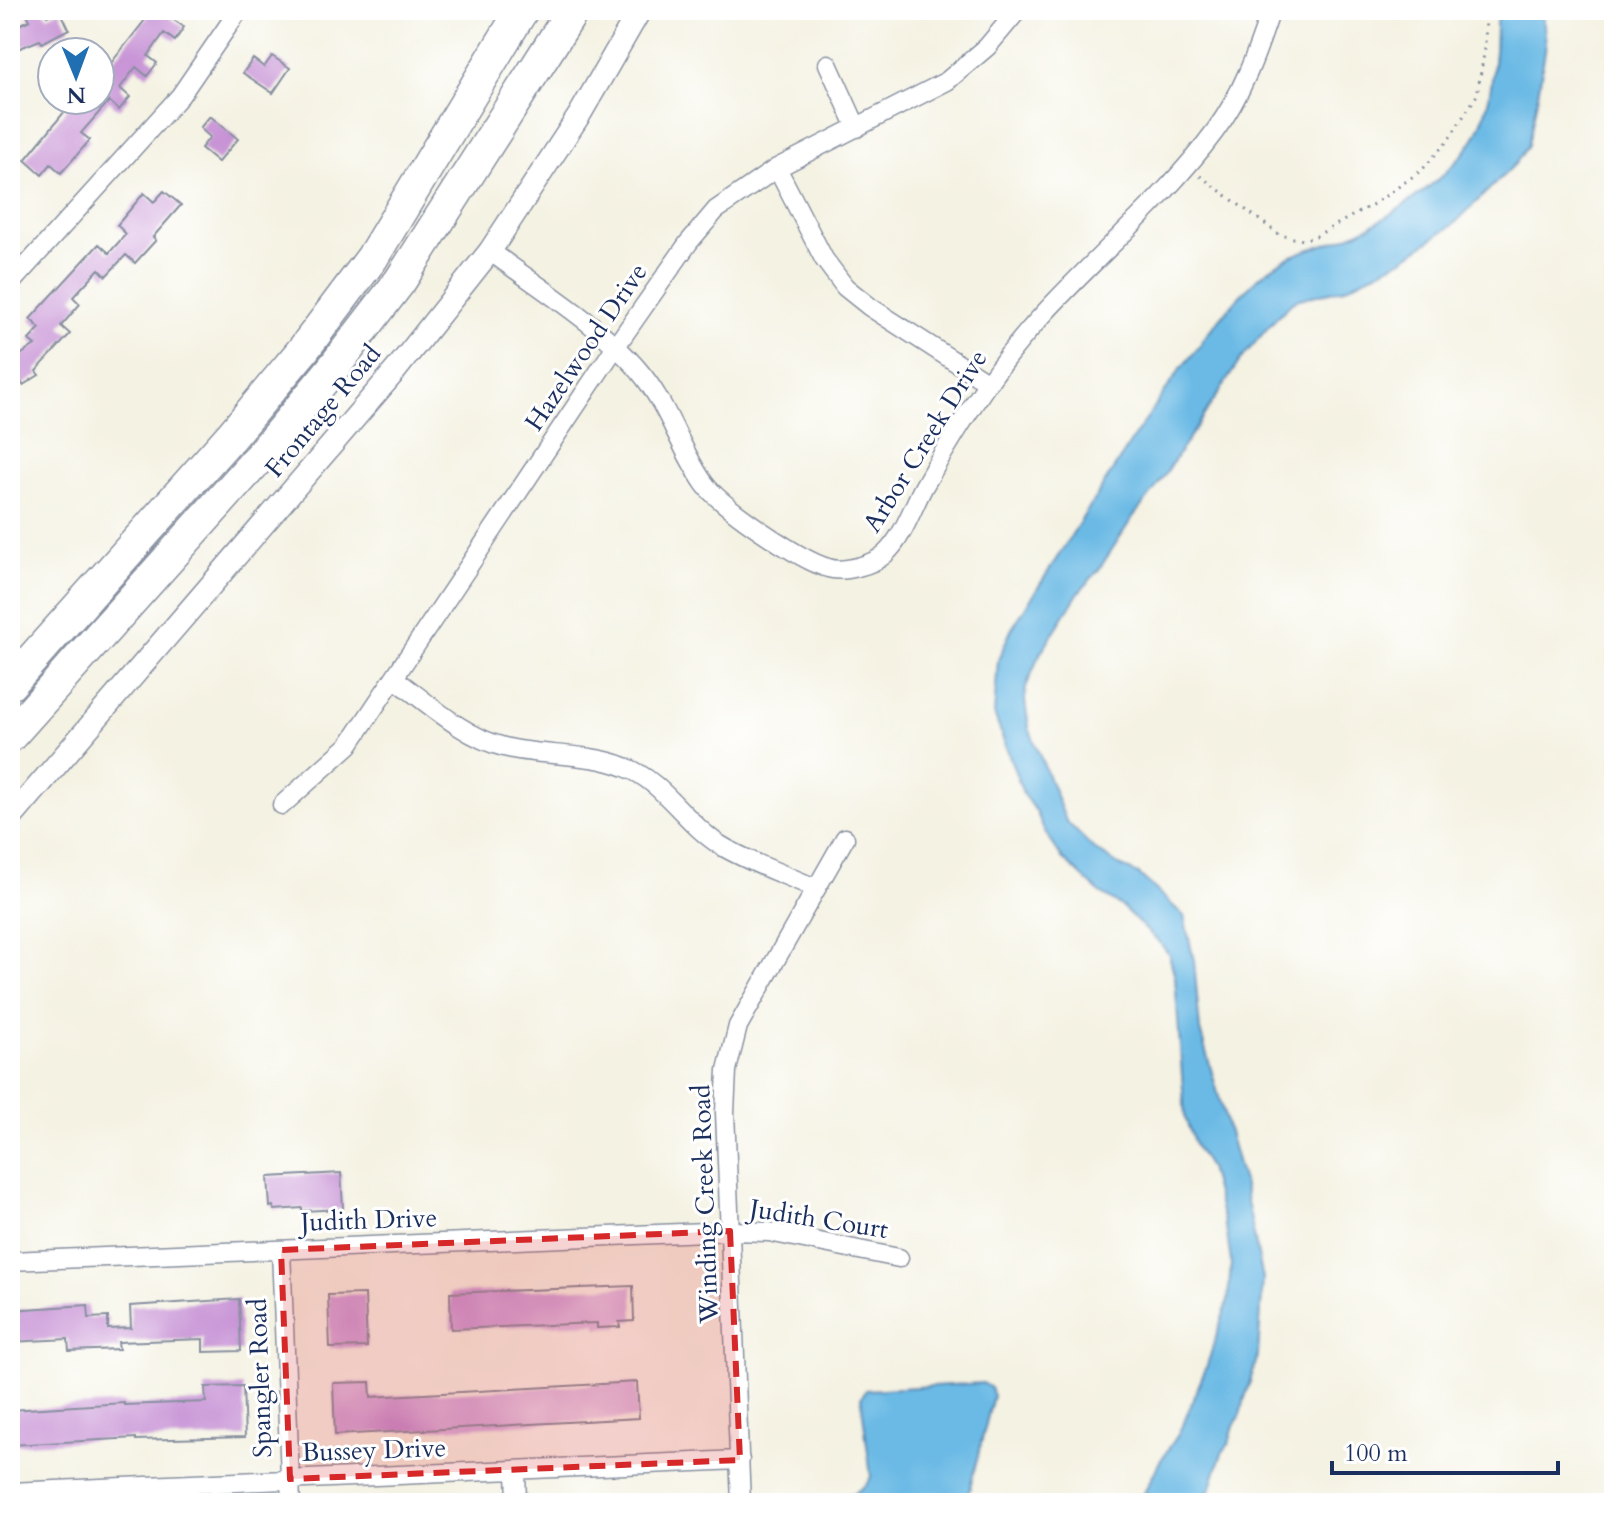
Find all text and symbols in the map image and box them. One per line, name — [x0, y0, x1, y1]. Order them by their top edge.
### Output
north arrow — [36, 36, 116, 116]
text: N — [67, 80, 86, 110]
street label: Hazelwood Drive — [517, 256, 655, 438]
street label: Frontage Road — [257, 337, 389, 485]
street label: Arbor Creek Drive — [855, 343, 995, 539]
street label: Winding Creek Road — [683, 1084, 727, 1325]
street label: Judith Court — [743, 1190, 891, 1247]
street label: Judith Drive — [296, 1200, 438, 1240]
street label: Spangler Road — [240, 1298, 280, 1458]
scale bar — [1332, 1425, 1558, 1475]
street label: Bussey Drive — [301, 1430, 447, 1470]
text: 100 m — [1344, 1437, 1408, 1470]

